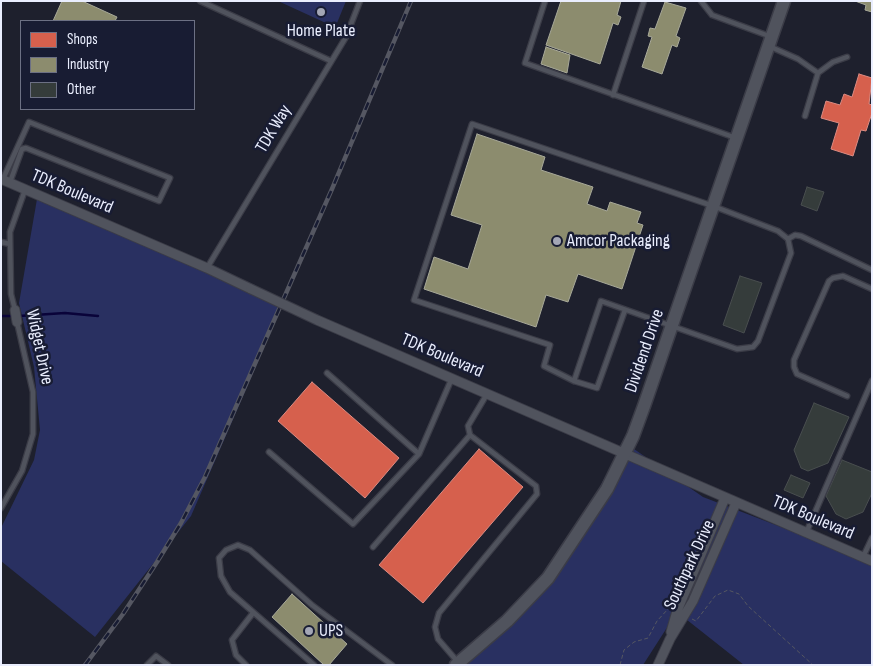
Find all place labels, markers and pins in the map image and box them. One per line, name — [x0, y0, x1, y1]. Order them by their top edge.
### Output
marker: Home Plate — [315, 6, 327, 18]
place label: Home Plate — [287, 20, 355, 42]
place label: Amcor Packaging — [567, 230, 670, 252]
marker: Amcor Packaging — [551, 235, 563, 247]
place label: UPS — [319, 620, 343, 642]
marker: UPS — [303, 625, 315, 637]

